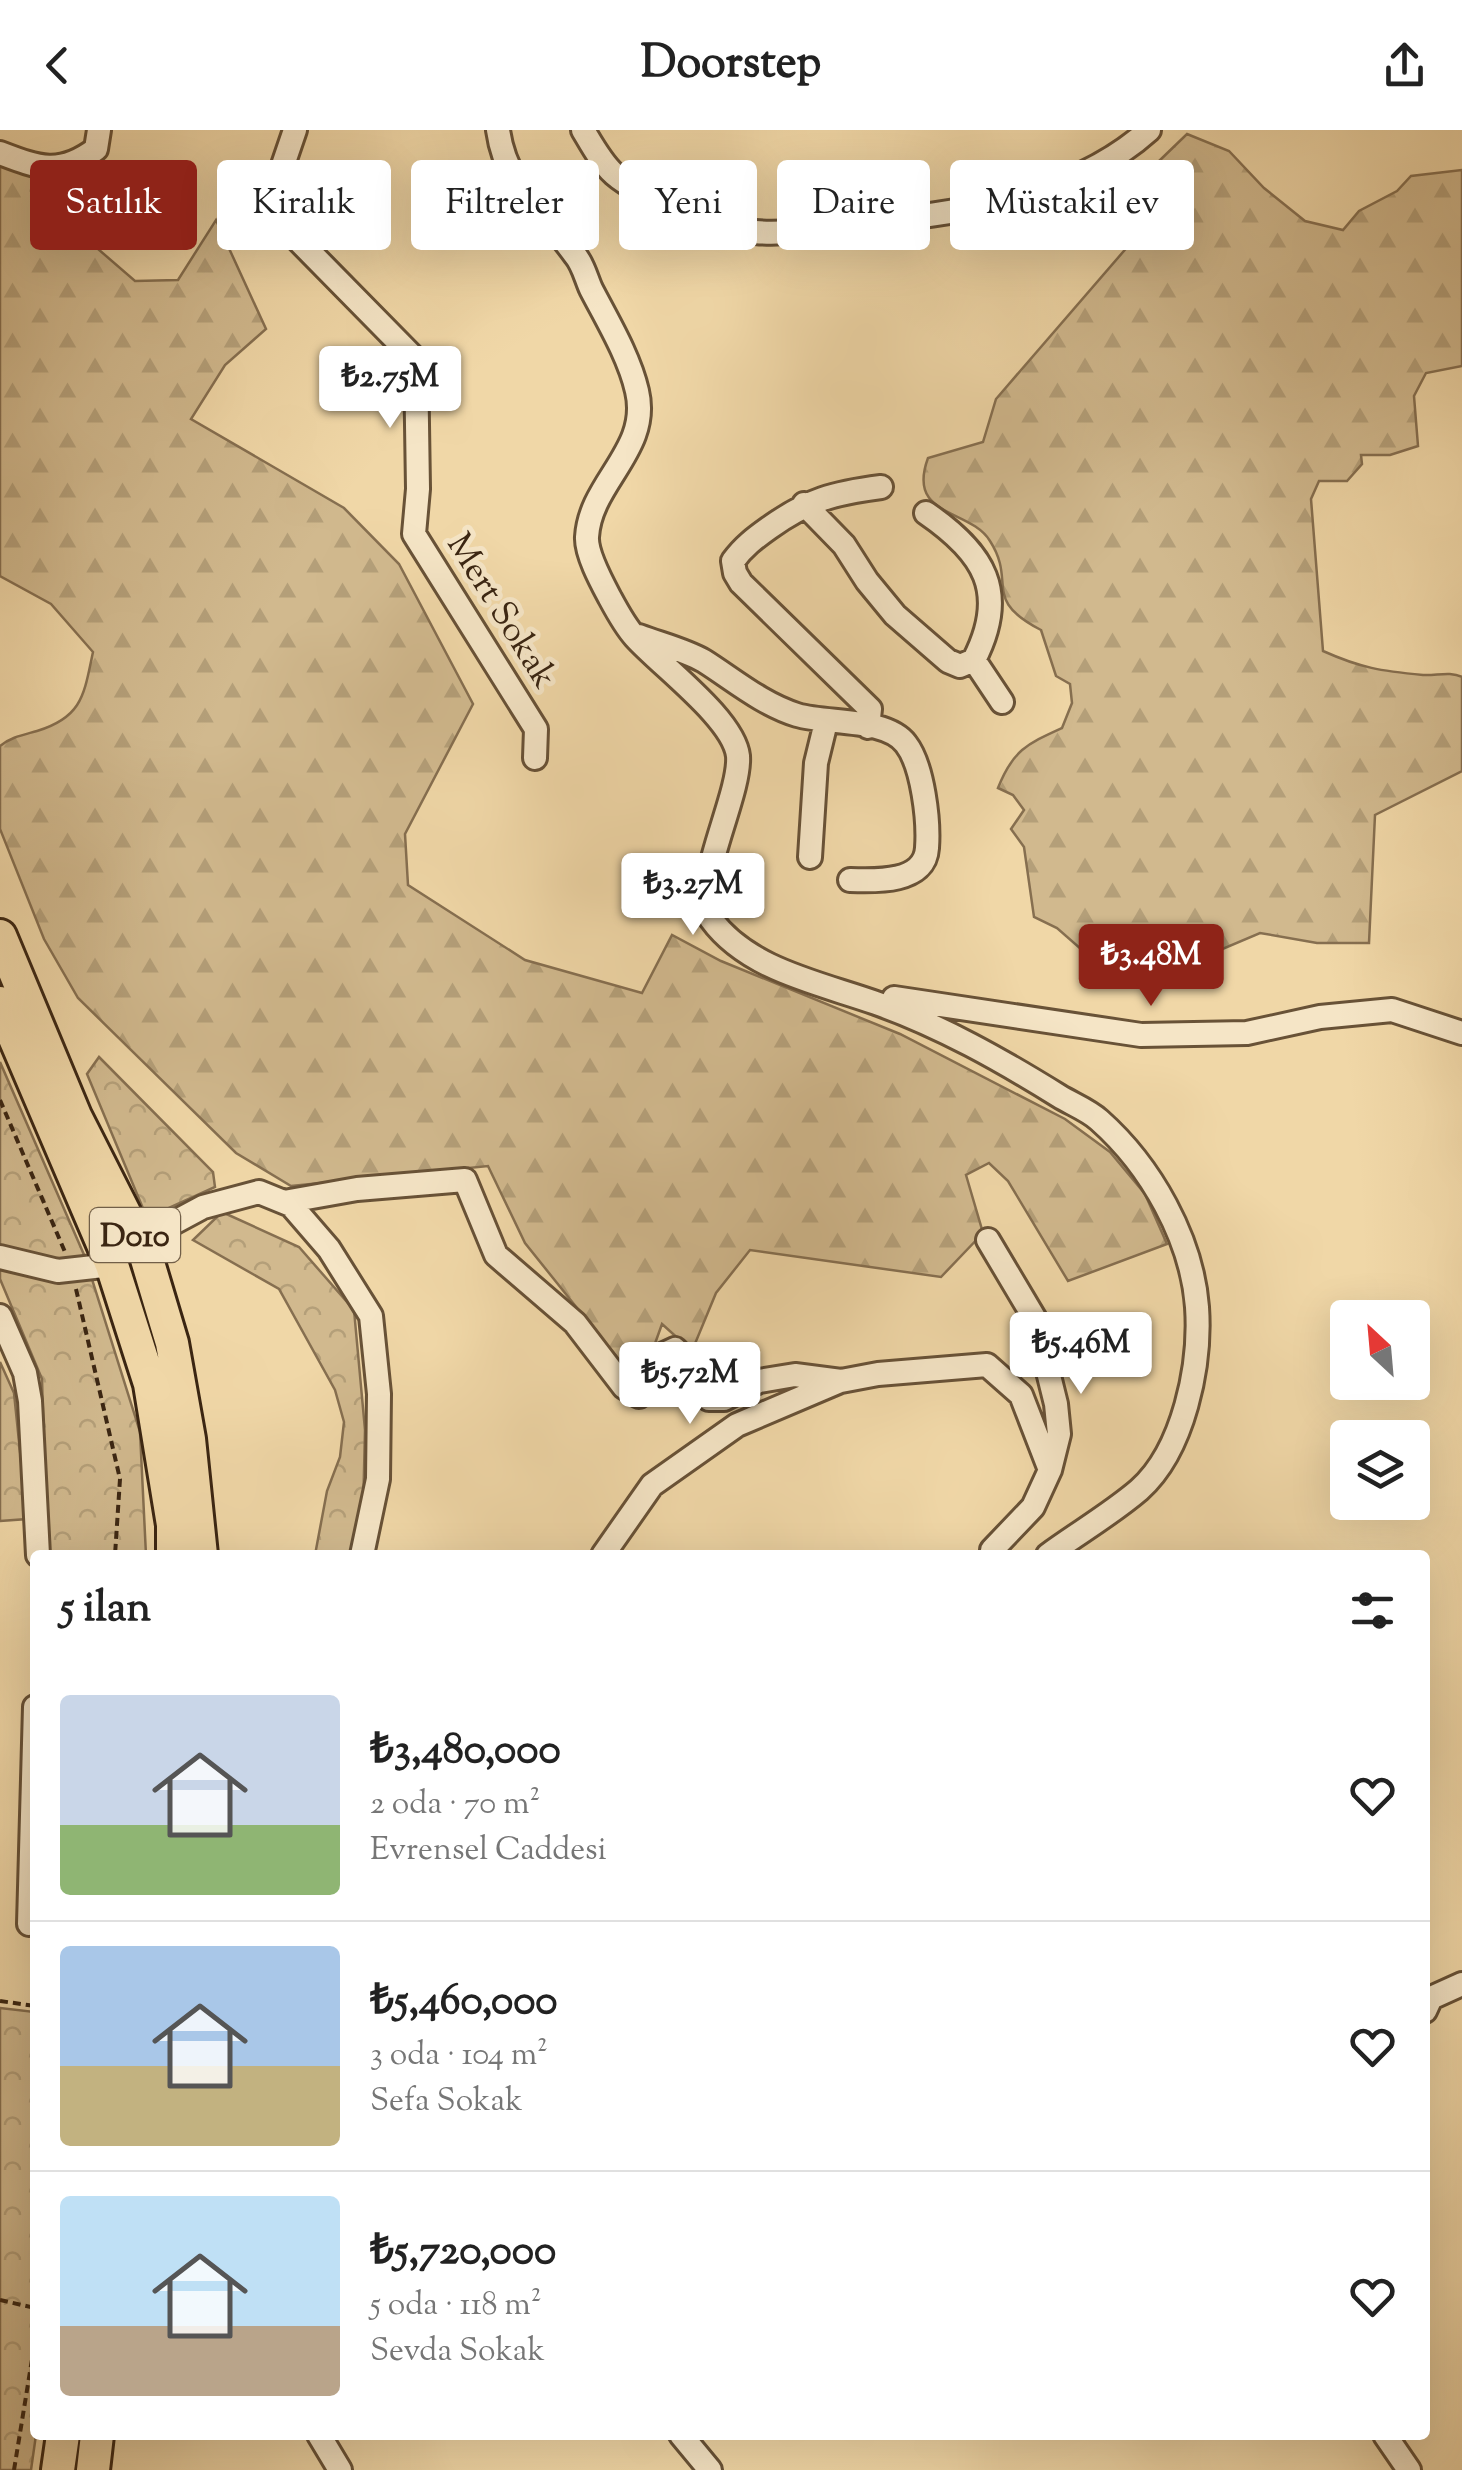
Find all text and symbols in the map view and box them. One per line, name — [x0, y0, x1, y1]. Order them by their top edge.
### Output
text: Doorstep — [641, 33, 821, 98]
icon: back — [30, 38, 85, 93]
icon: share — [1377, 38, 1432, 93]
chip: Satılık — [30, 160, 197, 250]
chip: Kiralık — [217, 160, 391, 250]
chip: Filtreler — [411, 160, 599, 250]
chip: Yeni — [619, 160, 757, 250]
chip: Daire — [777, 160, 930, 250]
chip: Müstakil ev — [950, 160, 1194, 250]
pin: ₺2.75M — [309, 346, 471, 431]
text: ₺2.75M — [341, 355, 439, 401]
street label: Mert Sokak — [432, 524, 568, 699]
pin: ₺3.27M — [612, 853, 774, 938]
text: ₺3.27M — [643, 862, 743, 908]
pin: ₺3.48M — [1070, 924, 1232, 1009]
text: ₺3.48M — [1101, 933, 1201, 979]
road number: D010 — [90, 1208, 180, 1262]
north arrow — [1330, 1300, 1430, 1400]
map controls — [1330, 1300, 1430, 1520]
pin: ₺5.46M — [1000, 1312, 1162, 1397]
text: ₺5.46M — [1032, 1321, 1130, 1367]
pin: ₺5.72M — [609, 1342, 771, 1427]
text: ₺5.72M — [641, 1351, 739, 1397]
button: layers — [1330, 1420, 1430, 1520]
text: 5 ilan — [60, 1580, 151, 1640]
icon: filters — [1345, 1583, 1400, 1638]
text: ₺3,480,000 — [370, 1722, 561, 1782]
icon: home — [140, 1735, 260, 1855]
icon: heart — [1345, 1768, 1400, 1823]
text: 2 oda · 70 m² — [370, 1782, 540, 1828]
text: Evrensel Caddesi — [370, 1828, 607, 1874]
text: ₺5,460,000 — [370, 1973, 558, 2033]
icon: home — [140, 1986, 260, 2106]
icon: heart — [1345, 2019, 1400, 2074]
text: 3 oda · 104 m² — [370, 2033, 548, 2079]
text: Sefa Sokak — [370, 2079, 523, 2125]
text: ₺5,720,000 — [370, 2223, 556, 2283]
icon: home — [140, 2236, 260, 2356]
icon: heart — [1345, 2269, 1400, 2324]
text: 5 oda · 118 m² — [370, 2283, 542, 2329]
text: Sevda Sokak — [370, 2329, 545, 2375]

